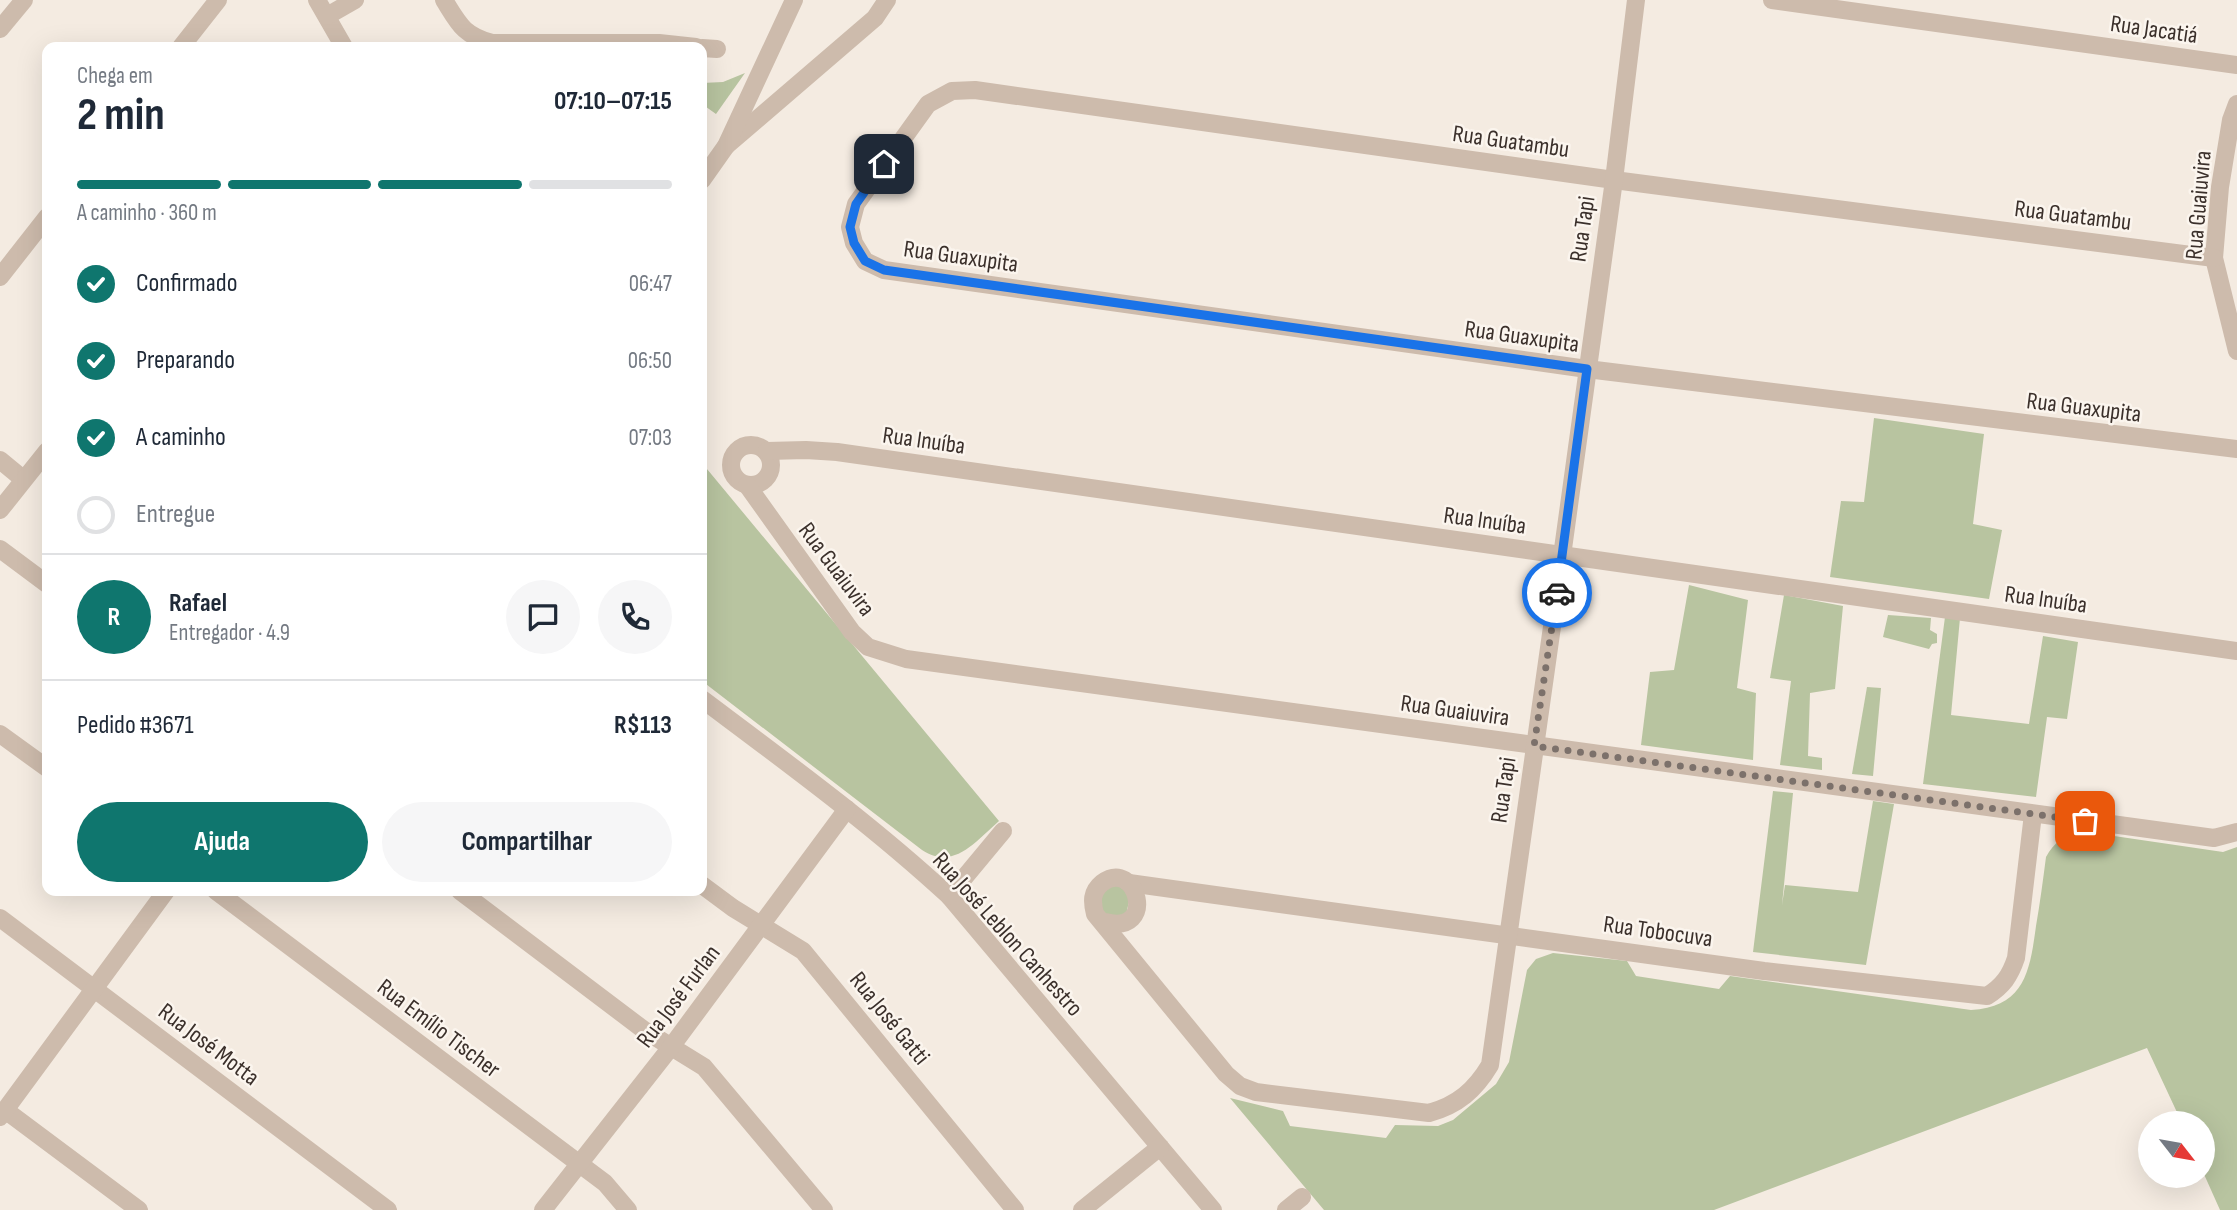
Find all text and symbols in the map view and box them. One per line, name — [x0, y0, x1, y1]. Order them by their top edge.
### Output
street label: Rua Jacatiá — [2108, 9, 2199, 50]
text: Chega em — [77, 62, 153, 90]
text: 07:10–07:15 — [554, 86, 672, 117]
text: 2 min — [77, 88, 165, 143]
street label: Rua Guatambu — [1451, 119, 1571, 164]
pin — [854, 134, 914, 194]
icon: home — [865, 145, 903, 183]
street label: Rua Guaiuvira — [2179, 149, 2218, 261]
street label: Rua Tapi — [1564, 194, 1601, 264]
street label: Rua Guatambu — [2013, 194, 2133, 237]
text: A caminho · 360 m — [77, 199, 217, 227]
street label: Rua Guaxupita — [902, 234, 1020, 279]
icon: check — [77, 265, 115, 303]
text: Confirmado — [136, 268, 237, 299]
text: 06:47 — [629, 270, 672, 298]
street label: Rua Guaxupita — [1463, 314, 1581, 359]
icon: check — [77, 342, 115, 380]
text: Preparando — [136, 345, 235, 376]
text: 06:50 — [628, 347, 672, 375]
street label: Rua Guaxupita — [2025, 386, 2143, 429]
icon: check — [77, 419, 115, 457]
street label: Rua Inuíba — [881, 420, 967, 461]
text: A caminho — [136, 422, 226, 453]
text: 07:03 — [629, 424, 672, 452]
text: Entregue — [136, 499, 215, 530]
street label: Rua Inuíba — [1442, 500, 1528, 541]
street label: Rua Guaiuvira — [792, 517, 881, 622]
courier — [1522, 558, 1592, 628]
icon: car — [1538, 574, 1576, 612]
street label: Rua Inuíba — [2003, 579, 2089, 620]
button: chat — [506, 580, 580, 654]
button: phone — [598, 580, 672, 654]
text: Rafael — [169, 588, 227, 619]
text: R — [108, 602, 120, 633]
text: Entregador · 4.9 — [169, 619, 290, 647]
street label: Rua Guaiuvira — [1399, 689, 1511, 732]
text: Pedido #3671 — [77, 710, 194, 741]
text: R$113 — [614, 710, 672, 741]
street label: Rua Tapi — [1485, 755, 1522, 825]
pin — [2055, 791, 2115, 851]
button: Ajuda — [77, 802, 368, 882]
button: Compartilhar — [382, 802, 672, 882]
icon: bag — [2066, 802, 2104, 840]
street label: Rua José Leblon Canhestro — [926, 846, 1089, 1022]
street label: Rua Tobocuva — [1601, 909, 1714, 954]
street label: Rua José Furlan — [630, 939, 726, 1053]
street label: Rua José Gatti — [843, 966, 936, 1071]
street label: Rua Emílio Tischer — [372, 973, 506, 1084]
street label: Rua José Motta — [152, 997, 265, 1092]
north arrow — [2138, 1111, 2216, 1188]
map controls — [2138, 1111, 2215, 1188]

